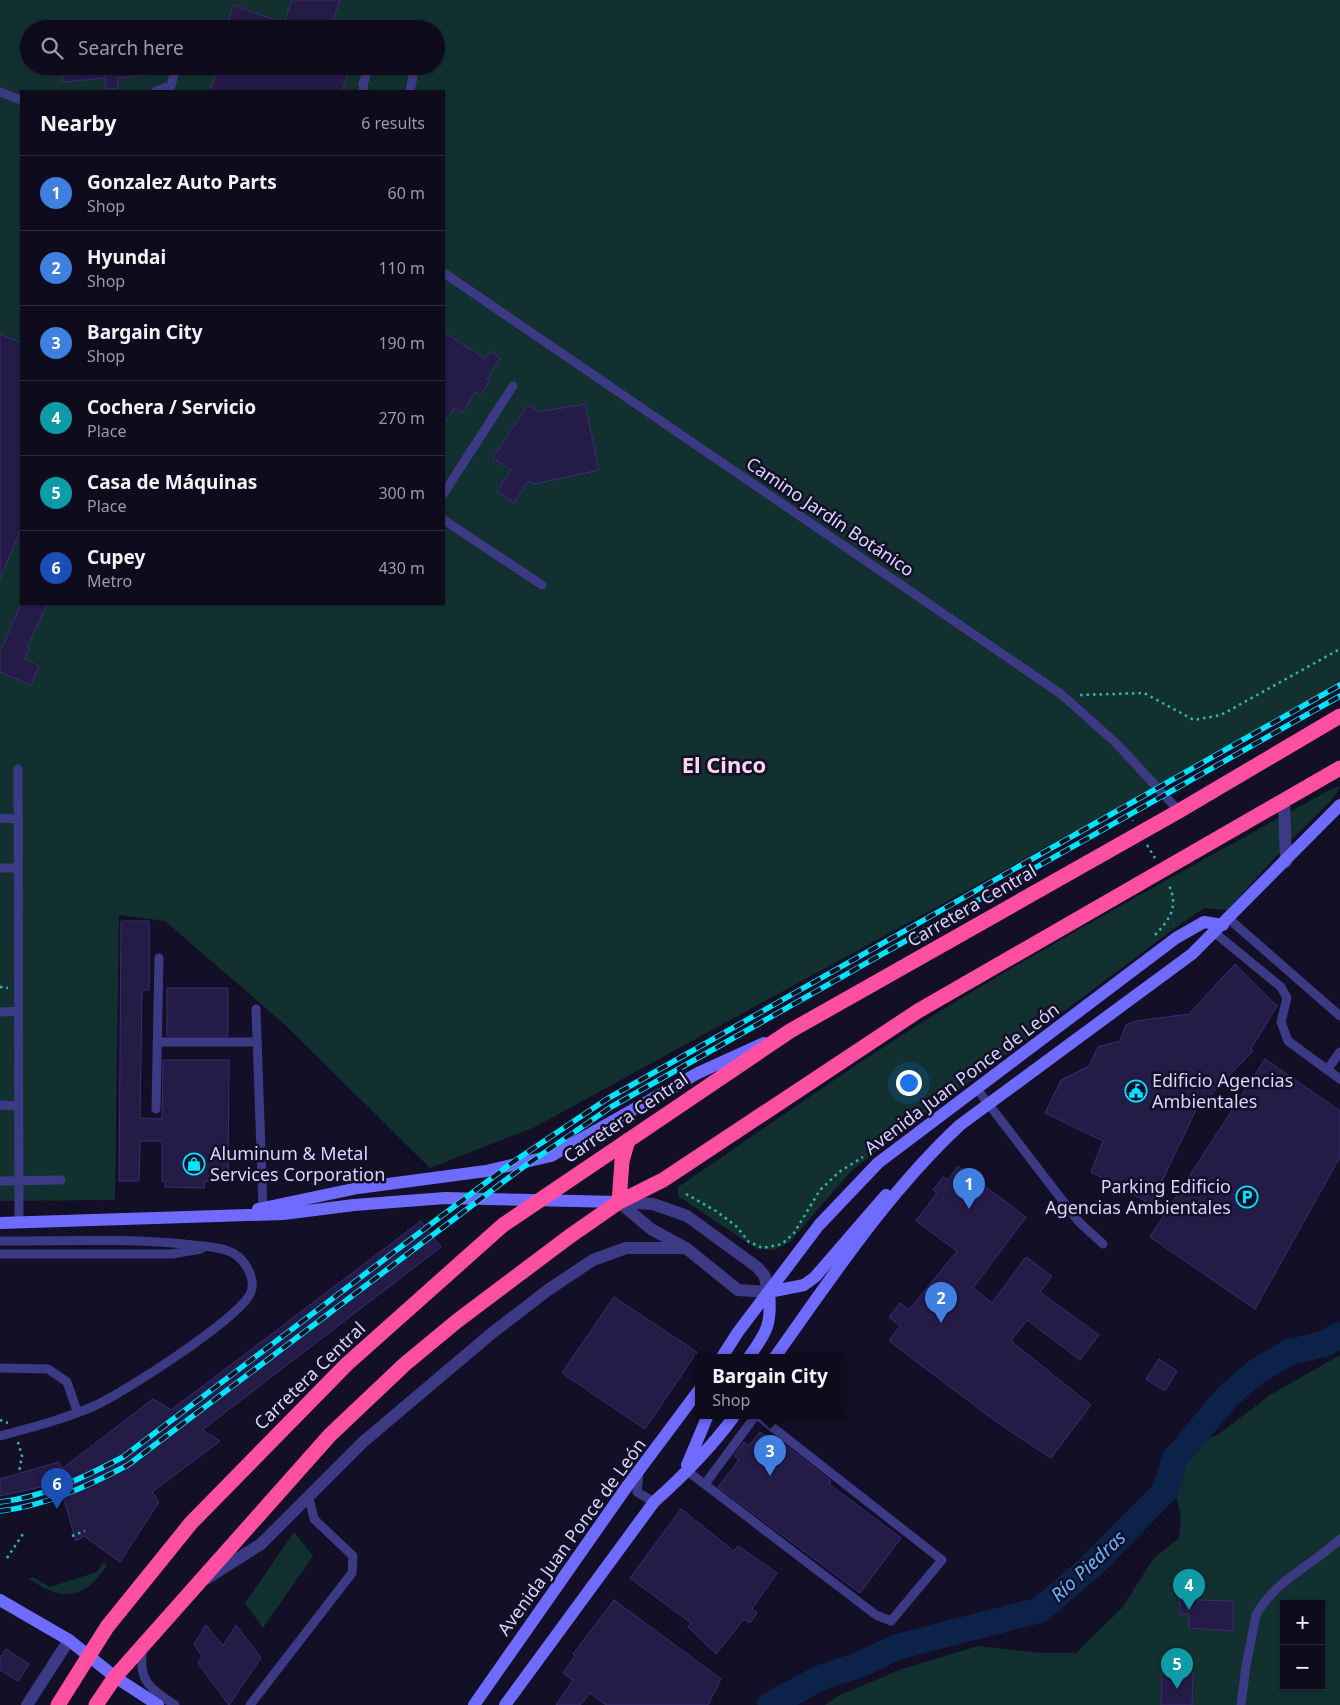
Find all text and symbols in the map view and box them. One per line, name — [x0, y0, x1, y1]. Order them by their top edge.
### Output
search box — [20, 20, 445, 75]
icon: search — [38, 34, 66, 62]
text: Search here — [78, 35, 184, 61]
text: Nearby — [40, 109, 116, 137]
text: 6 results — [361, 112, 425, 134]
text: Gonzalez Auto Parts — [87, 169, 277, 195]
text: 1 — [51, 182, 61, 204]
text: 60 m — [388, 182, 425, 204]
text: Shop — [87, 195, 125, 217]
text: Hyundai — [87, 244, 166, 270]
text: 2 — [51, 257, 61, 279]
text: 110 m — [378, 257, 425, 279]
text: Shop — [87, 270, 125, 292]
text: Bargain City — [87, 319, 203, 345]
text: 3 — [51, 332, 61, 354]
text: 190 m — [378, 332, 425, 354]
text: Shop — [87, 345, 125, 367]
text: Cochera / Servicio — [87, 394, 256, 420]
text: 4 — [51, 407, 61, 429]
text: 270 m — [378, 407, 425, 429]
text: Place — [87, 420, 127, 442]
street label: Camino Jardín Botánico — [742, 451, 919, 581]
text: Casa de Máquinas — [87, 469, 257, 495]
text: 5 — [51, 482, 61, 504]
text: 300 m — [378, 482, 425, 504]
text: Place — [87, 495, 127, 517]
text: Cupey — [87, 544, 145, 570]
text: 6 — [51, 557, 61, 579]
text: 430 m — [378, 557, 425, 579]
text: Metro — [87, 570, 132, 592]
district label: El Cinco — [682, 749, 766, 779]
street label: Carretera Central — [902, 858, 1041, 952]
street label: Avenida Juan Ponce de León — [859, 997, 1064, 1159]
street label: Carretera Central — [558, 1067, 693, 1168]
place label: Edificio Agencias Ambientales — [1152, 1068, 1293, 1113]
your location — [896, 1070, 922, 1096]
public building icon: Edificio Agencias Ambientales — [1124, 1079, 1148, 1103]
place label: Aluminum & Metal Services Corporation — [210, 1141, 385, 1186]
shop icon: Aluminum & Metal Services Corporation — [182, 1152, 206, 1176]
pin: 1 — [953, 1168, 985, 1209]
place label: Parking Edificio Agencias Ambientales — [1045, 1174, 1231, 1219]
parking icon: Parking Edificio Agencias Ambientales — [1235, 1185, 1259, 1209]
pin: 2 — [925, 1282, 957, 1323]
street label: Carretera Central — [249, 1316, 370, 1434]
popup — [695, 1354, 845, 1419]
text: Bargain City — [712, 1363, 828, 1389]
text: Shop — [712, 1389, 750, 1411]
street label: Avenida Juan Ponce de León — [491, 1433, 651, 1640]
pin: 3 — [754, 1435, 786, 1476]
pin: 6 — [41, 1468, 73, 1509]
water label: Río Piedras — [1045, 1525, 1131, 1607]
pin: 4 — [1173, 1569, 1205, 1610]
map controls — [1280, 1600, 1325, 1690]
button: + — [1280, 1600, 1325, 1645]
button: − — [1280, 1645, 1325, 1690]
pin: 5 — [1161, 1648, 1193, 1689]

